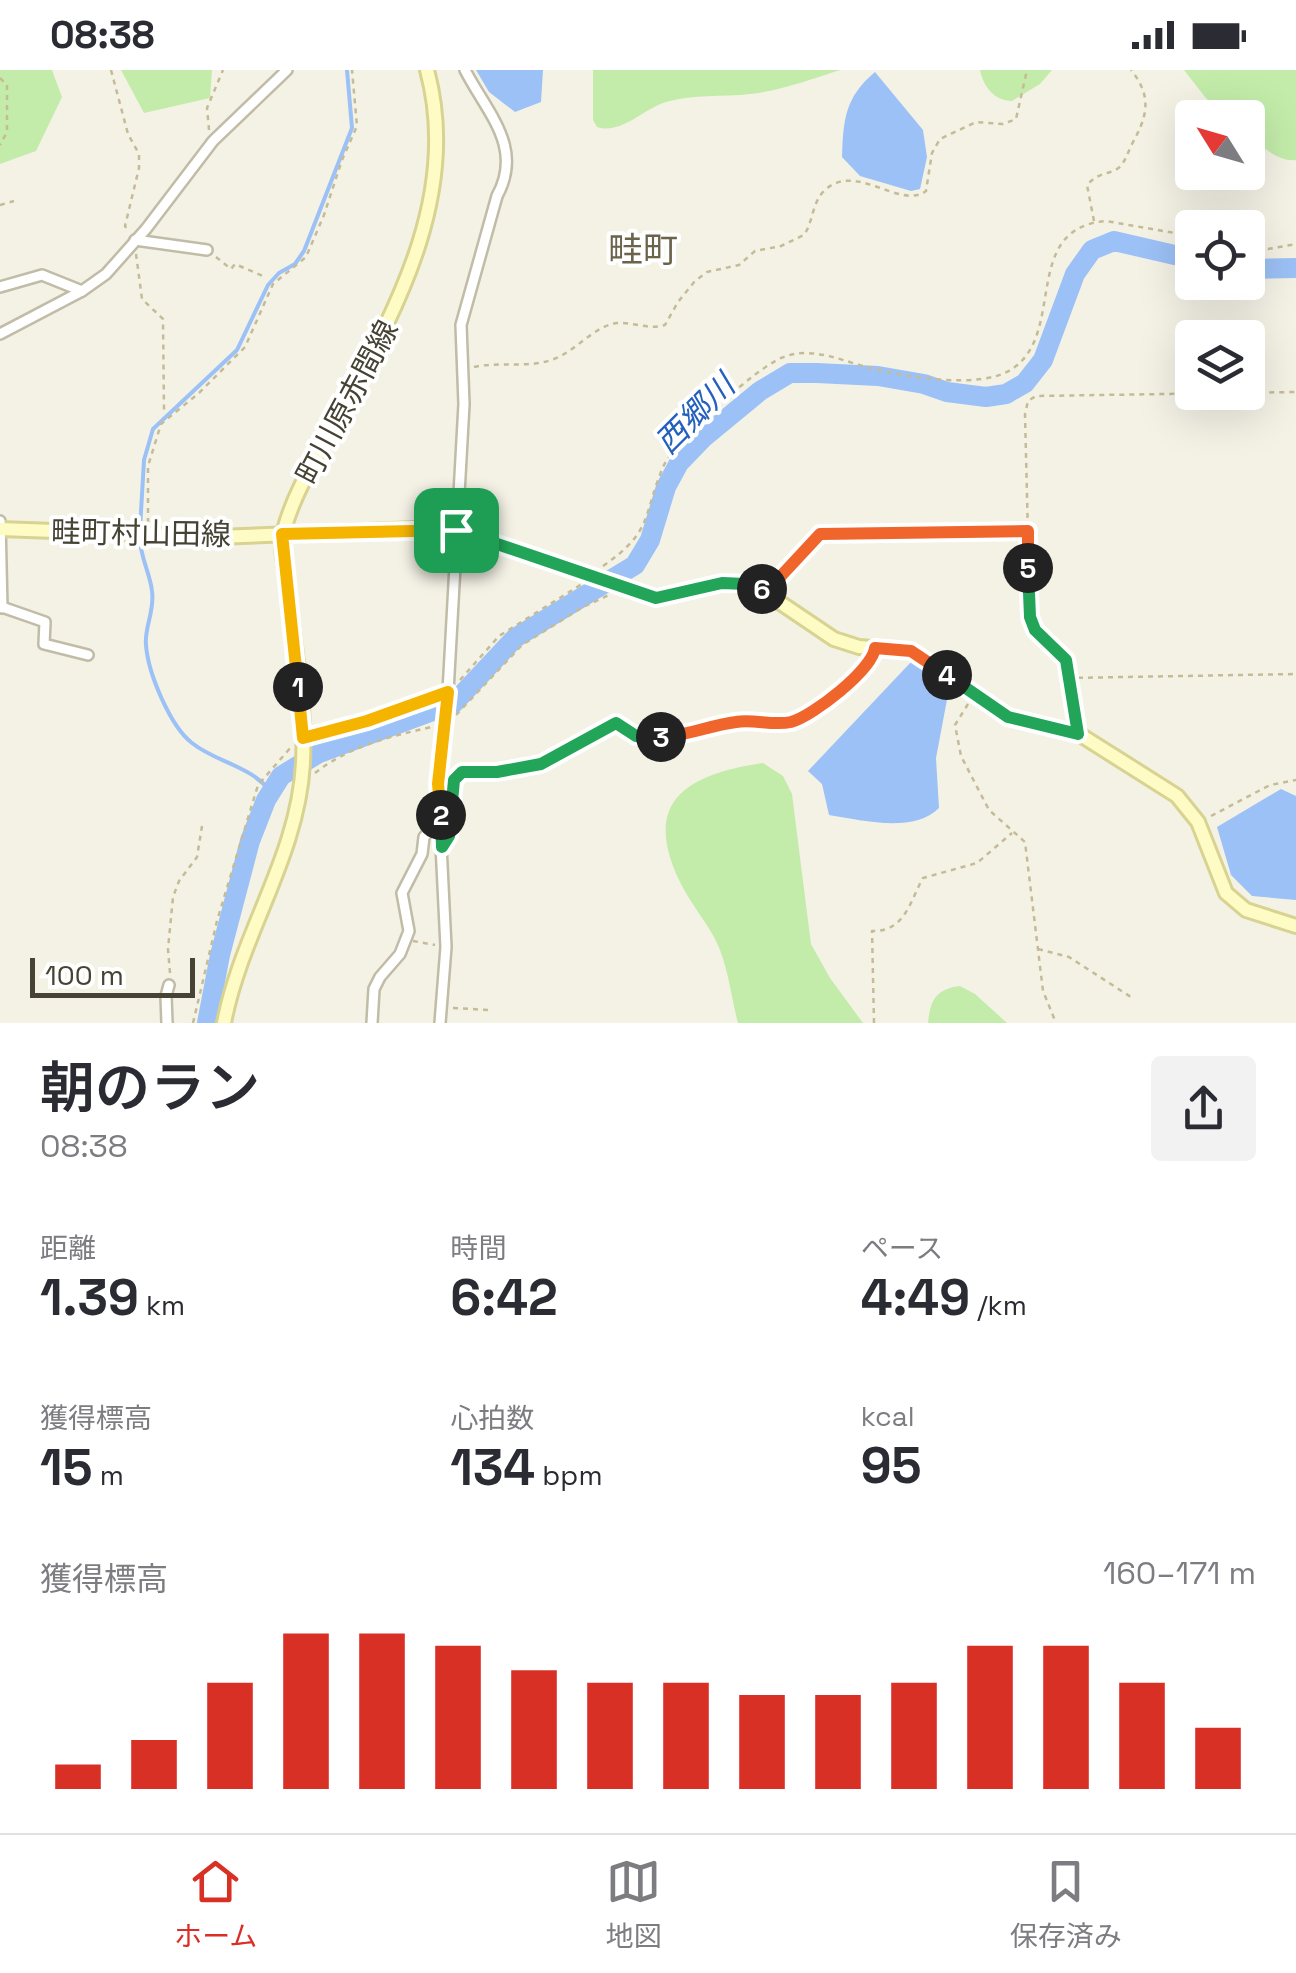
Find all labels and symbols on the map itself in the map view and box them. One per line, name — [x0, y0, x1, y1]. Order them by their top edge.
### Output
north arrow — [1175, 100, 1265, 190]
district label: 畦町 — [608, 228, 678, 272]
street label: 町川原赤間線 — [288, 313, 406, 491]
water label: 西郷川 — [647, 364, 745, 462]
pin — [414, 488, 499, 573]
street label: 畦町村山田線 — [51, 512, 231, 554]
pin: 5 — [1003, 543, 1053, 593]
pin: 6 — [737, 564, 787, 614]
pin: 4 — [922, 650, 972, 700]
pin: 1 — [273, 662, 323, 712]
pin: 3 — [636, 712, 686, 762]
pin: 2 — [416, 790, 466, 840]
scale bar — [30, 953, 195, 998]

